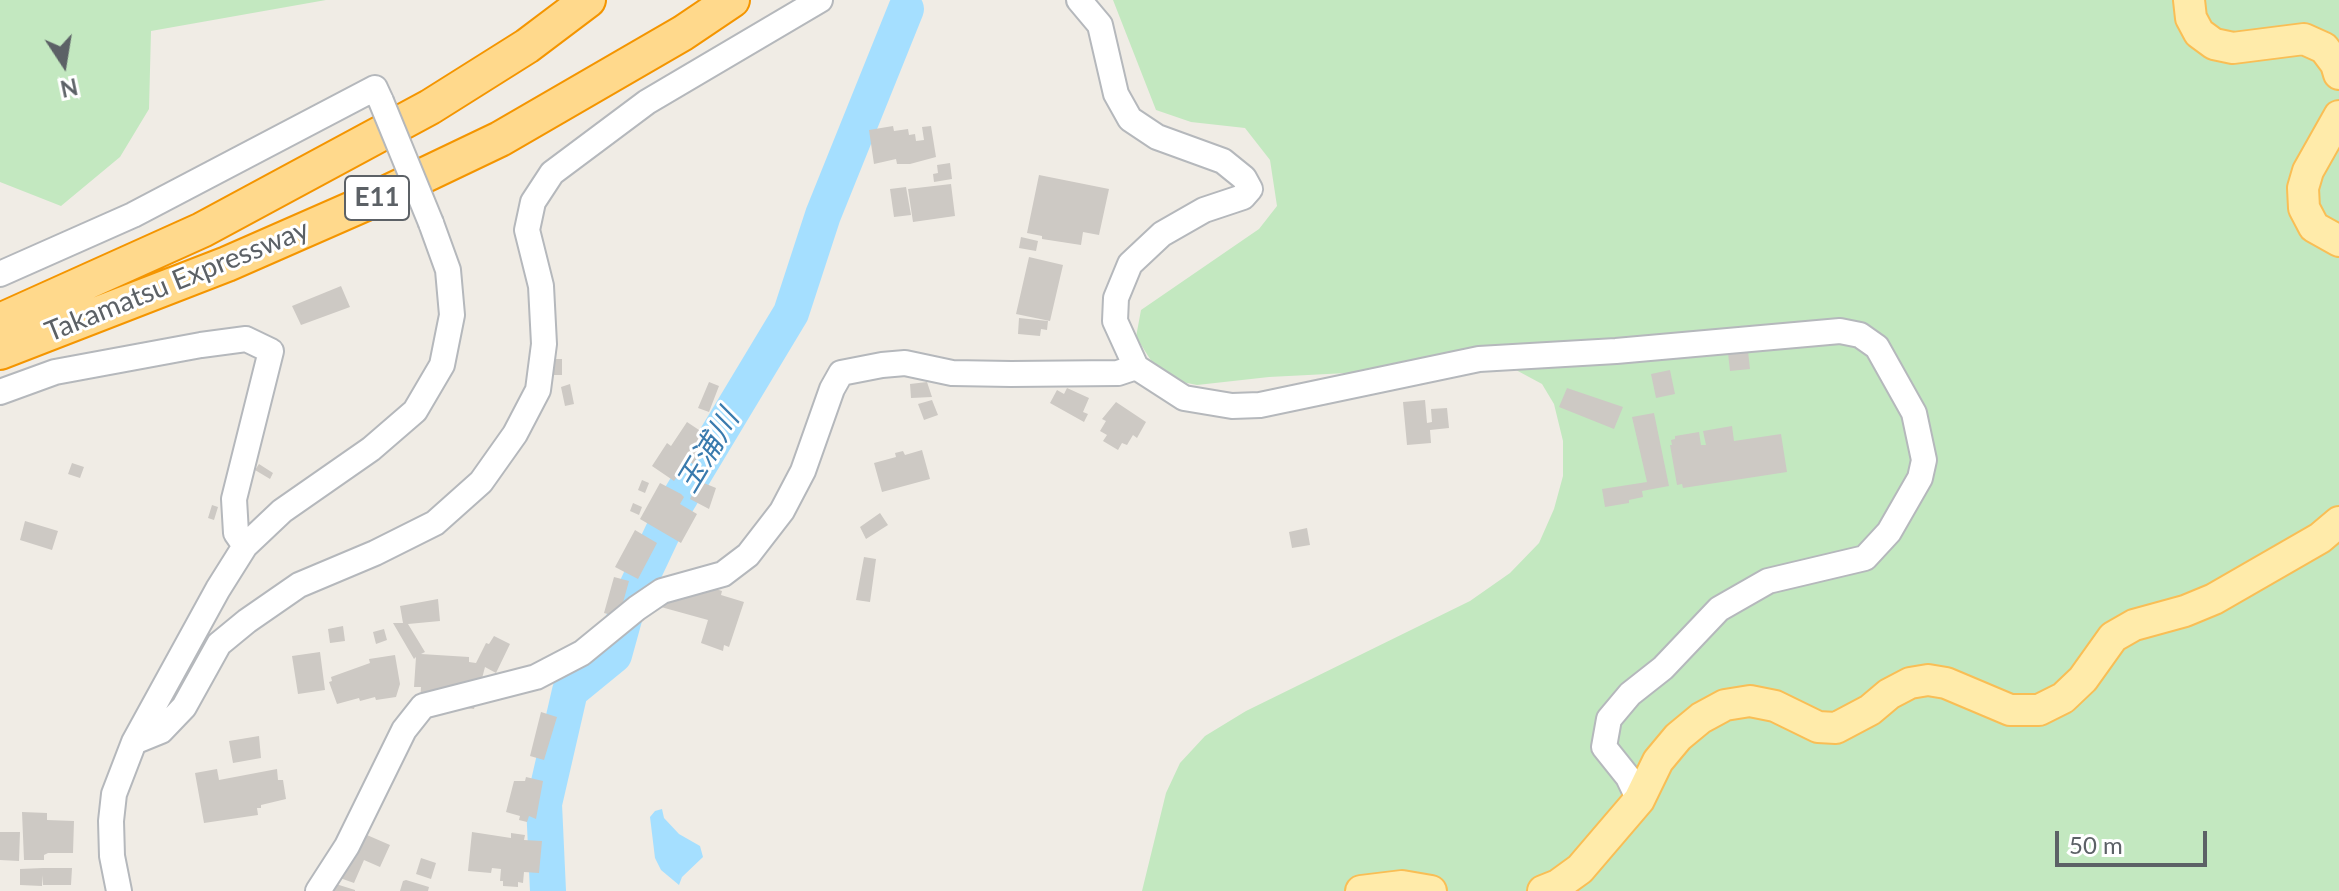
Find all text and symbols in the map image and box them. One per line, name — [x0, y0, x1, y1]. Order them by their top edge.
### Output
north arrow — [24, 24, 104, 104]
text: N — [58, 73, 80, 103]
road number: E11 — [345, 176, 409, 220]
street label: Takamatsu Expressway — [40, 213, 314, 349]
water label: 玉浦川 — [669, 403, 747, 499]
scale bar — [2059, 815, 2211, 865]
text: 50 m — [2069, 830, 2123, 859]

